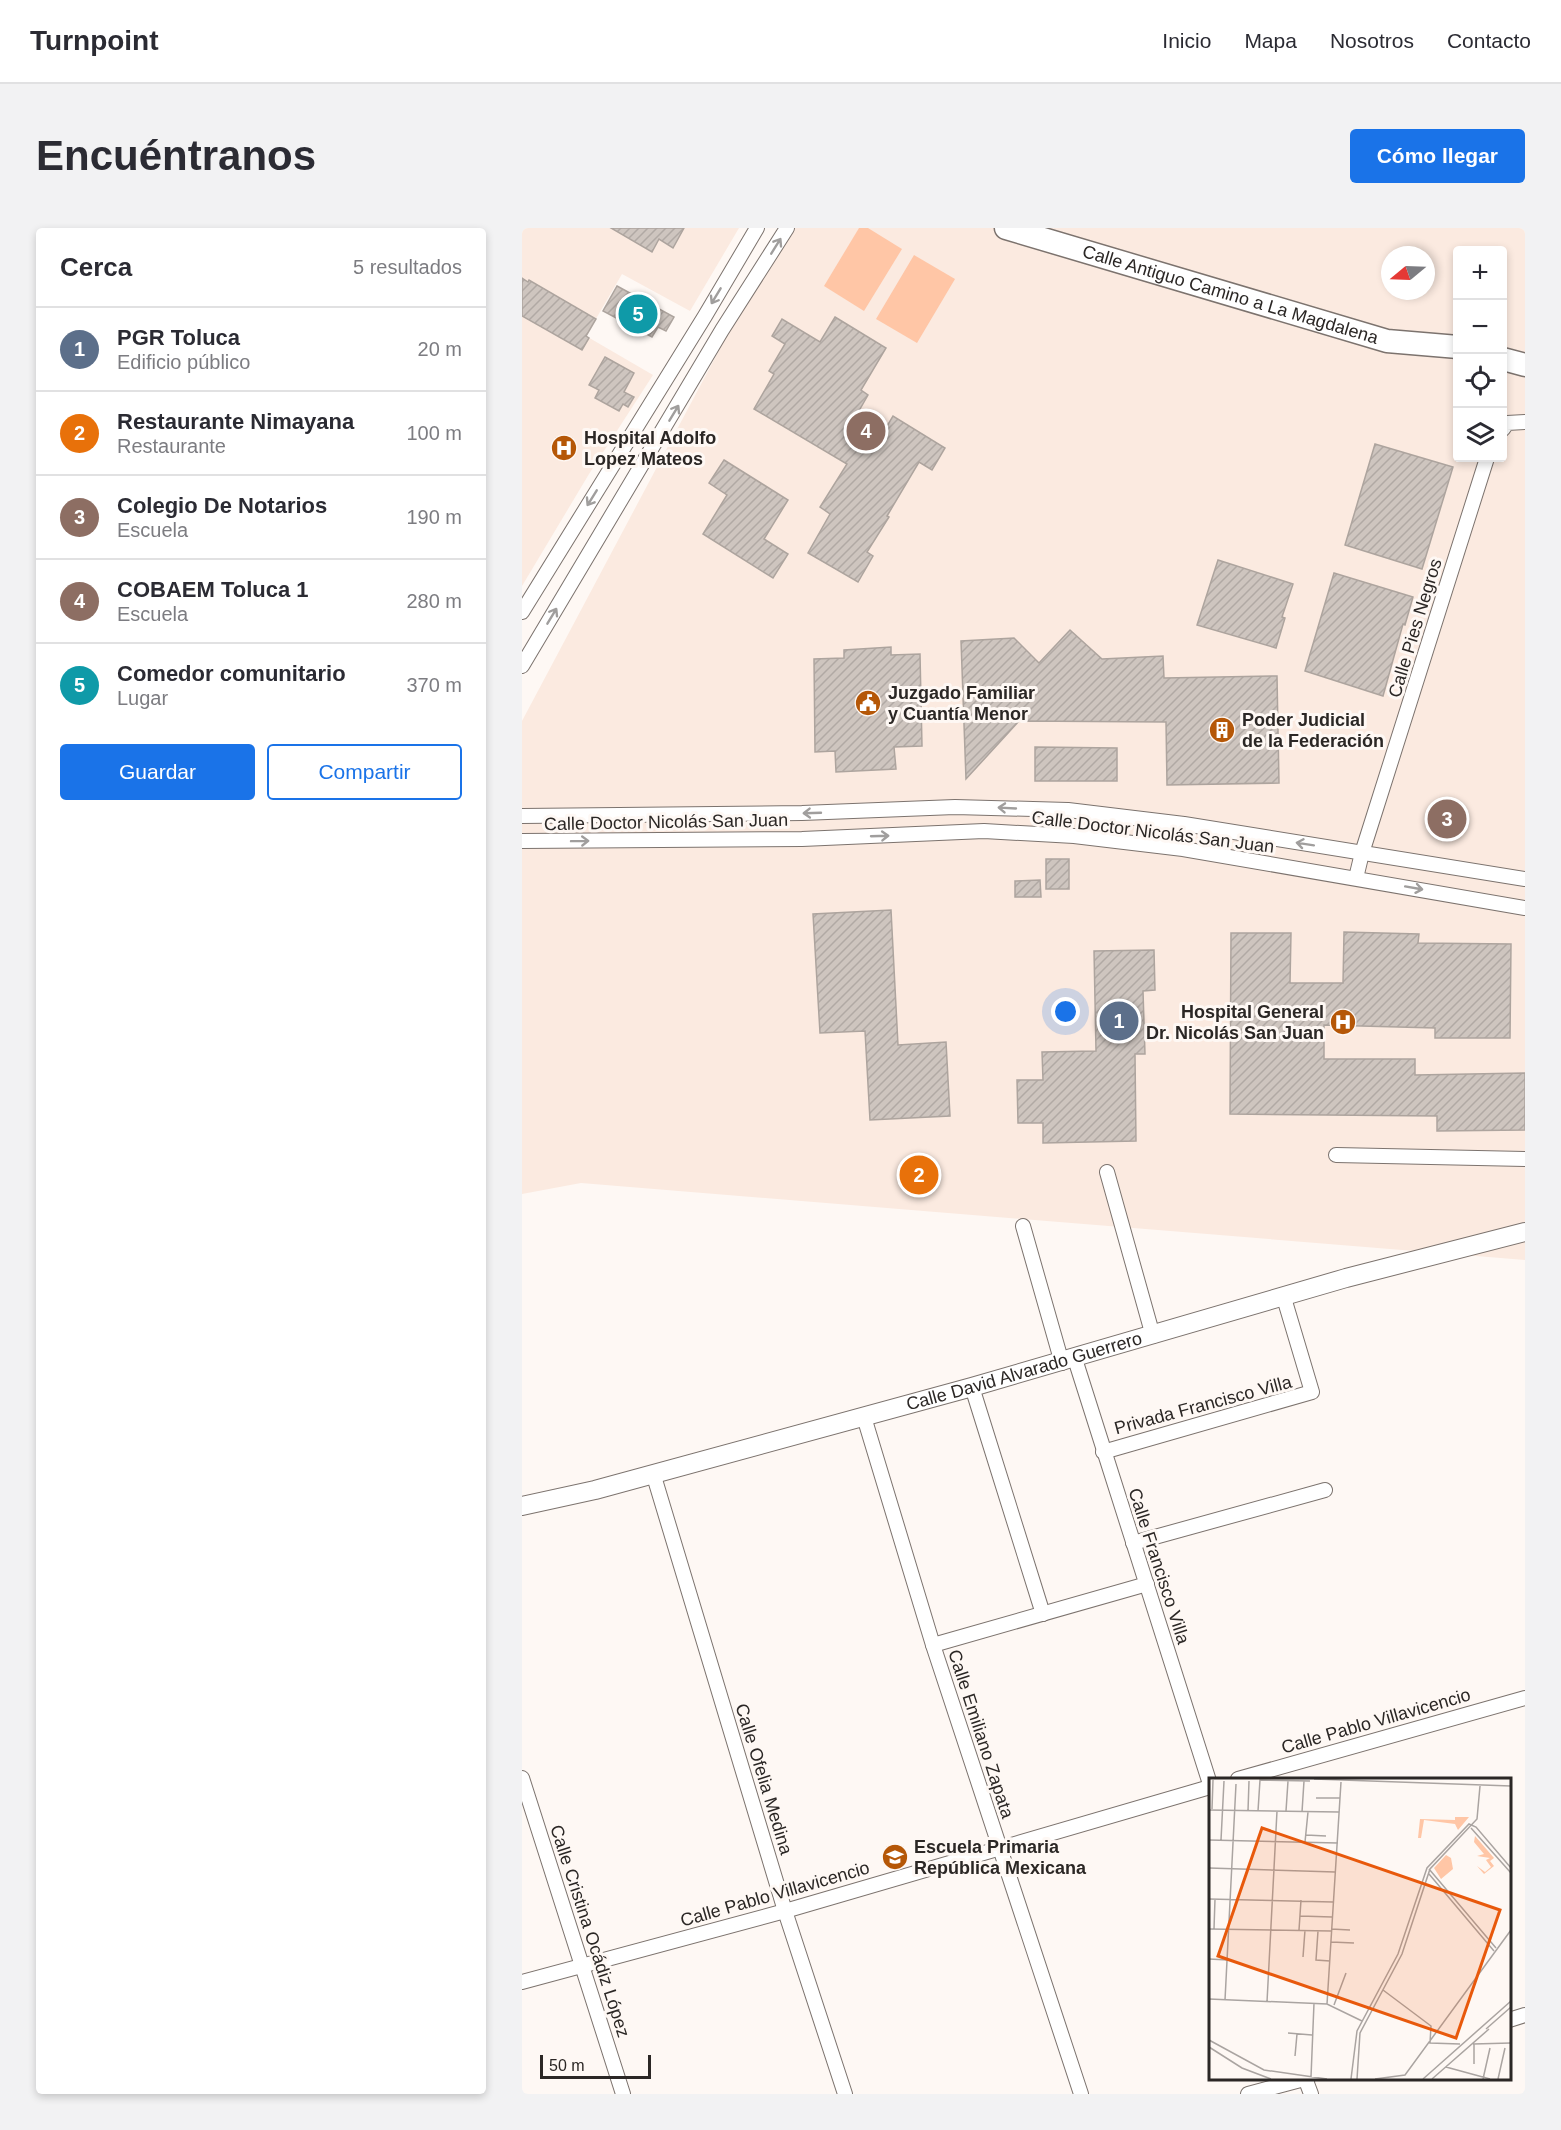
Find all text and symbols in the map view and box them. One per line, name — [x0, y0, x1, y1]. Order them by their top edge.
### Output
text: Turnpoint — [30, 25, 159, 56]
text: Inicio — [1162, 29, 1211, 52]
text: Mapa — [1244, 29, 1297, 52]
text: Nosotros — [1330, 29, 1414, 52]
text: Contacto — [1447, 29, 1531, 52]
button: Cómo llegar — [1350, 129, 1525, 183]
text: Encuéntranos — [36, 132, 316, 179]
one-way arrow — [770, 238, 782, 255]
street label: Calle Antiguo Camino a La Magdalena — [1080, 241, 1381, 348]
north arrow — [1381, 246, 1435, 300]
map controls — [1453, 246, 1507, 462]
button: + — [1453, 246, 1507, 300]
text: Cerca — [60, 252, 132, 282]
text: 5 resultados — [353, 256, 462, 278]
one-way arrow — [710, 287, 722, 304]
pin: 5 — [618, 292, 658, 337]
button: − — [1453, 300, 1507, 354]
text: PGR Toluca — [117, 325, 240, 350]
text: 1 — [74, 338, 85, 360]
text: 20 m — [418, 338, 462, 360]
text: Edificio público — [117, 351, 250, 373]
button: locate — [1453, 354, 1507, 408]
one-way arrow — [669, 405, 681, 422]
pin: 4 — [846, 408, 886, 454]
button: layers — [1453, 408, 1507, 462]
text: Restaurante Nimayana — [117, 409, 354, 434]
text: 2 — [74, 422, 85, 444]
text: 100 m — [406, 422, 462, 444]
place label: Hospital Adolfo Lopez Mateos — [584, 428, 716, 469]
hospital icon: Hospital Adolfo Lopez Mateos — [549, 433, 579, 463]
text: Restaurante — [117, 435, 226, 457]
one-way arrow — [586, 489, 598, 506]
text: Colegio De Notarios — [117, 493, 327, 518]
text: 3 — [74, 506, 85, 528]
text: 190 m — [406, 506, 462, 528]
text: Escuela — [117, 519, 188, 541]
street label: Calle Pies Negros — [1384, 556, 1446, 700]
text: COBAEM Toluca 1 — [117, 577, 309, 602]
text: 4 — [74, 590, 85, 612]
text: 280 m — [406, 590, 462, 612]
text: Escuela — [117, 603, 188, 625]
one-way arrow — [547, 608, 559, 625]
text: Comedor comunitario — [117, 661, 346, 686]
text: 5 — [74, 674, 85, 696]
text: 370 m — [406, 674, 462, 696]
place label: Juzgado Familiar y Cuantía Menor — [888, 683, 1035, 724]
text: Lugar — [117, 687, 168, 709]
public building icon: Juzgado Familiar y Cuantía Menor — [853, 688, 883, 718]
place label: Poder Judicial de la Federación — [1242, 710, 1384, 751]
building icon: Poder Judicial de la Federación — [1207, 715, 1237, 745]
button: Guardar — [60, 744, 255, 800]
button: Compartir — [267, 744, 462, 800]
pin: 3 — [1428, 796, 1466, 842]
one-way arrow — [998, 802, 1018, 813]
one-way arrow — [803, 807, 823, 818]
street label: Calle Doctor Nicolás San Juan — [1031, 807, 1275, 857]
street label: Calle Doctor Nicolás San Juan — [544, 810, 788, 834]
one-way arrow — [870, 830, 890, 841]
one-way arrow — [570, 835, 590, 847]
one-way arrow — [1295, 838, 1315, 849]
one-way arrow — [1404, 883, 1423, 894]
your location — [1051, 997, 1080, 1026]
pin: 1 — [1100, 998, 1138, 1044]
place label: Hospital General Dr. Nicolás San Juan — [1146, 1002, 1324, 1043]
hospital icon: Hospital General Dr. Nicolás San Juan — [1328, 1007, 1358, 1037]
pin: 2 — [900, 1152, 938, 1198]
street label: Calle David Alvarado Guerrero — [904, 1328, 1144, 1414]
street label: Privada Francisco Villa — [1112, 1371, 1295, 1438]
street label: Calle Francisco Villa — [1124, 1486, 1194, 1647]
street label: Calle Emiliano Zapata — [944, 1647, 1018, 1822]
street label: Calle Pablo Villavicencio — [1279, 1684, 1473, 1758]
street label: Calle Ofelia Medina — [731, 1701, 797, 1858]
inset map — [1209, 1778, 1510, 2079]
street label: Calle Cristina Ocádiz López — [546, 1822, 634, 2040]
place label: Escuela Primaria República Mexicana — [914, 1837, 1087, 1878]
school or university icon: Escuela Primaria República Mexicana — [880, 1842, 910, 1872]
street label: Calle Pablo Villavicencio — [678, 1857, 872, 1931]
scale bar — [540, 2052, 651, 2080]
text: 50 m — [549, 2057, 585, 2074]

